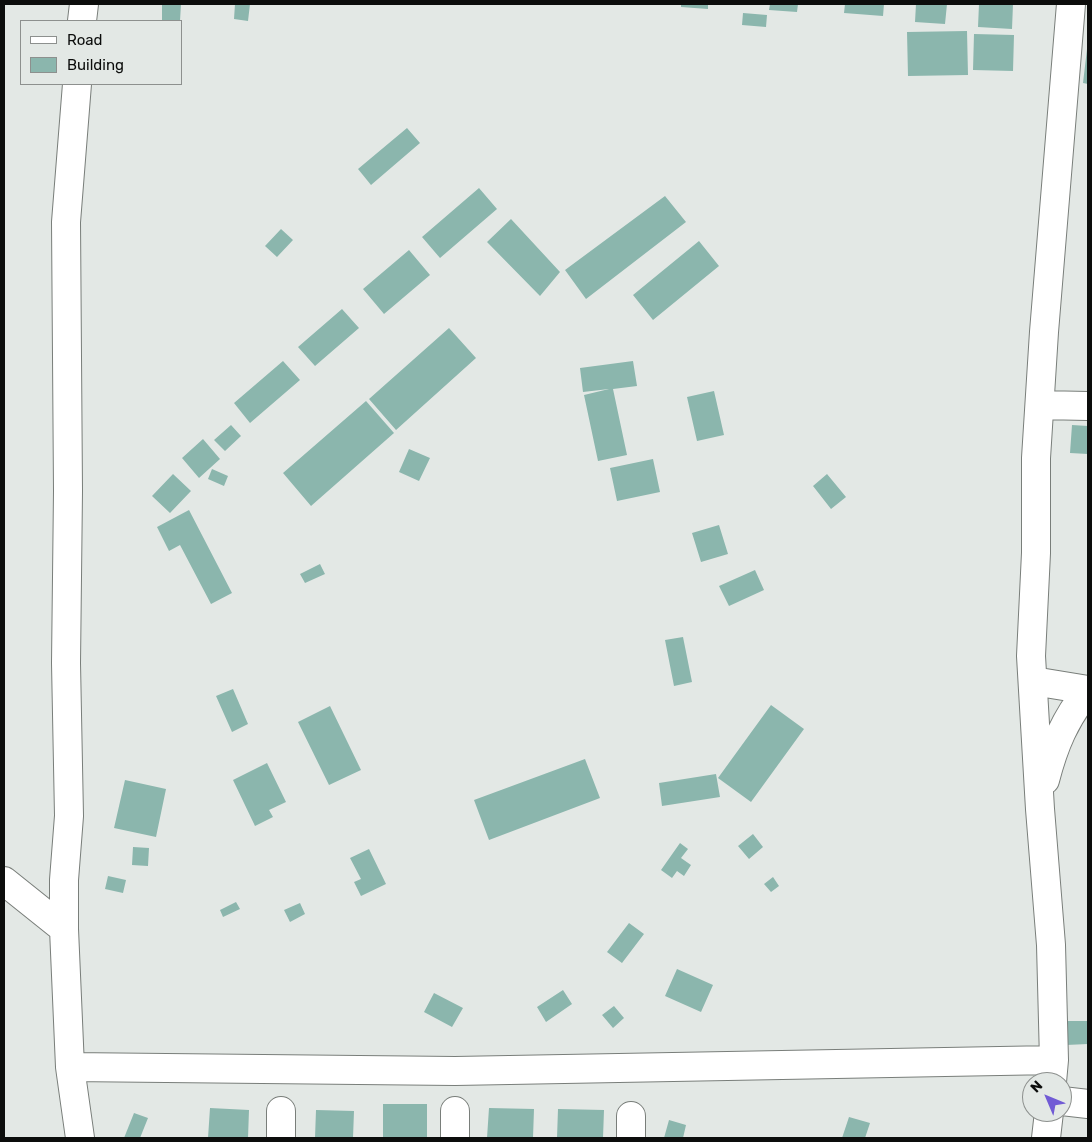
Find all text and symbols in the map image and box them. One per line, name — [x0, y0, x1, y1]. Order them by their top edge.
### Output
legend — [20, 20, 182, 85]
text: Road — [67, 31, 103, 49]
text: Building — [67, 56, 124, 74]
north arrow — [1022, 1072, 1072, 1122]
text: N — [1027, 1077, 1046, 1096]

